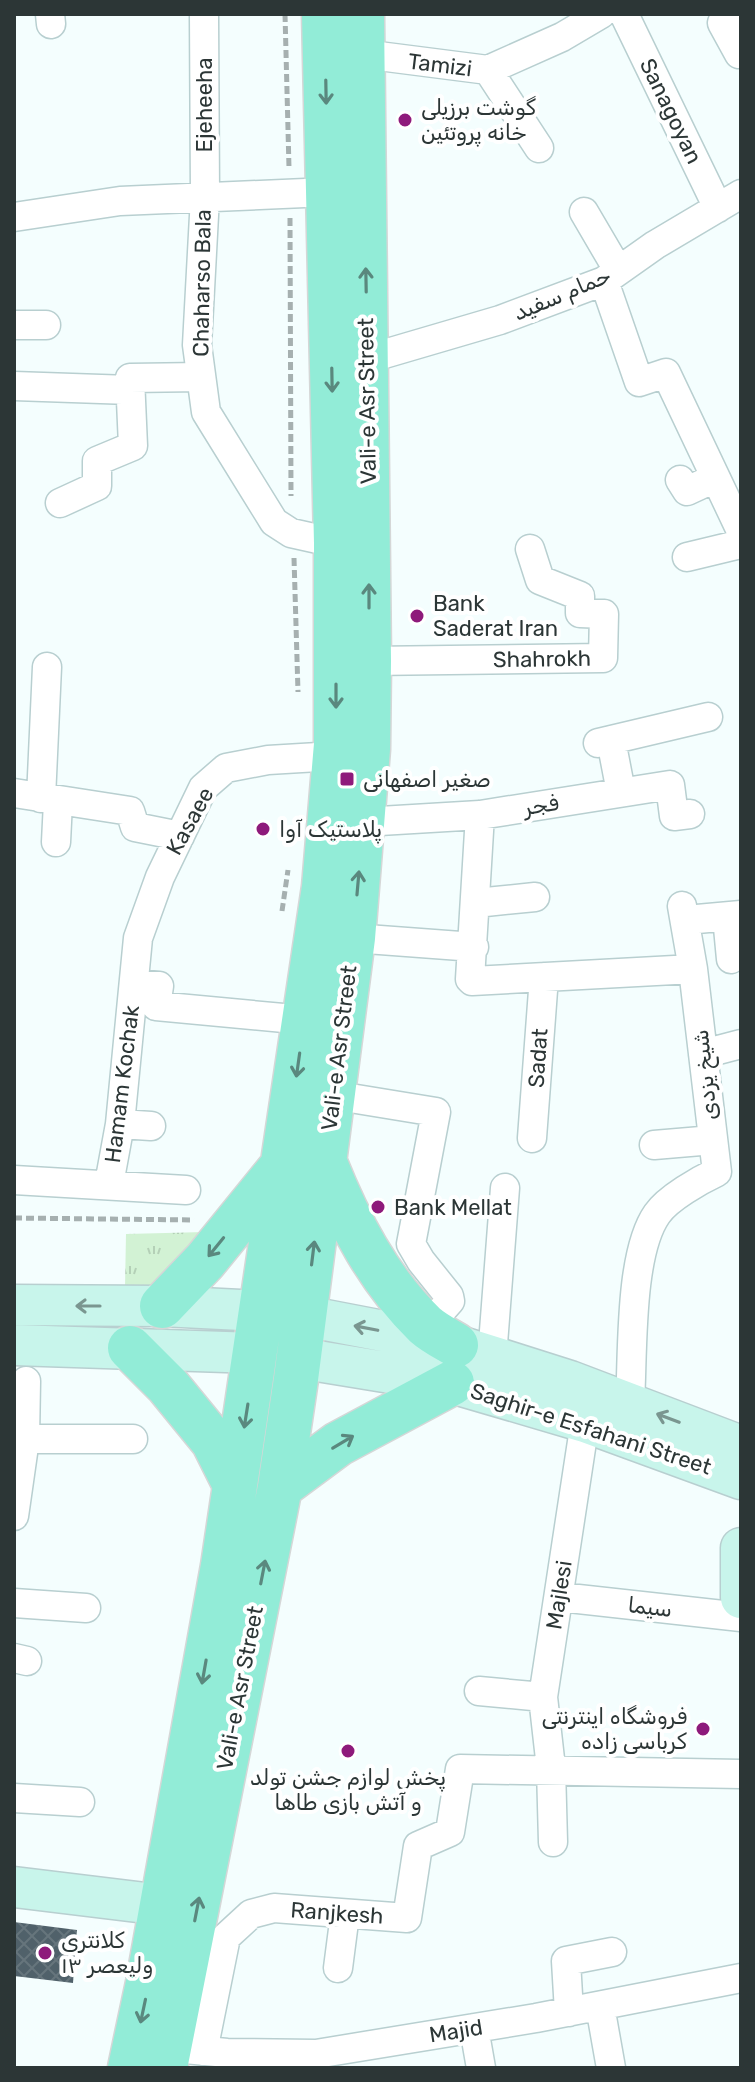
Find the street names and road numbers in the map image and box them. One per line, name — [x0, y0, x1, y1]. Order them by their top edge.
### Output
street label: Tamizi — [406, 48, 474, 82]
street label: Sanagoyan — [634, 54, 708, 168]
street label: Ejeheeha — [191, 57, 218, 153]
street label: Chaharso Bala — [187, 209, 217, 357]
street label: حمام سفید — [509, 261, 615, 328]
street label: Vali-e Asr Street — [352, 317, 382, 485]
street label: Shahrokh — [493, 645, 591, 673]
street label: Kasaee — [160, 782, 220, 860]
street label: فجر — [519, 789, 561, 821]
street label: Vali-e Asr Street — [315, 963, 363, 1132]
street label: Hamam Kochak — [99, 1003, 145, 1164]
street label: Sadat — [522, 1027, 554, 1089]
street label: شیخ یزدی — [687, 1028, 725, 1122]
street label: Saghir-e Esfahani Street — [467, 1377, 715, 1481]
street label: Majlesi — [540, 1558, 578, 1632]
street label: سیما — [626, 1591, 674, 1623]
street label: Vali-e Asr Street — [211, 1603, 269, 1772]
street label: Ranjkesh — [290, 1896, 384, 1930]
street label: Majid — [427, 2013, 485, 2049]

